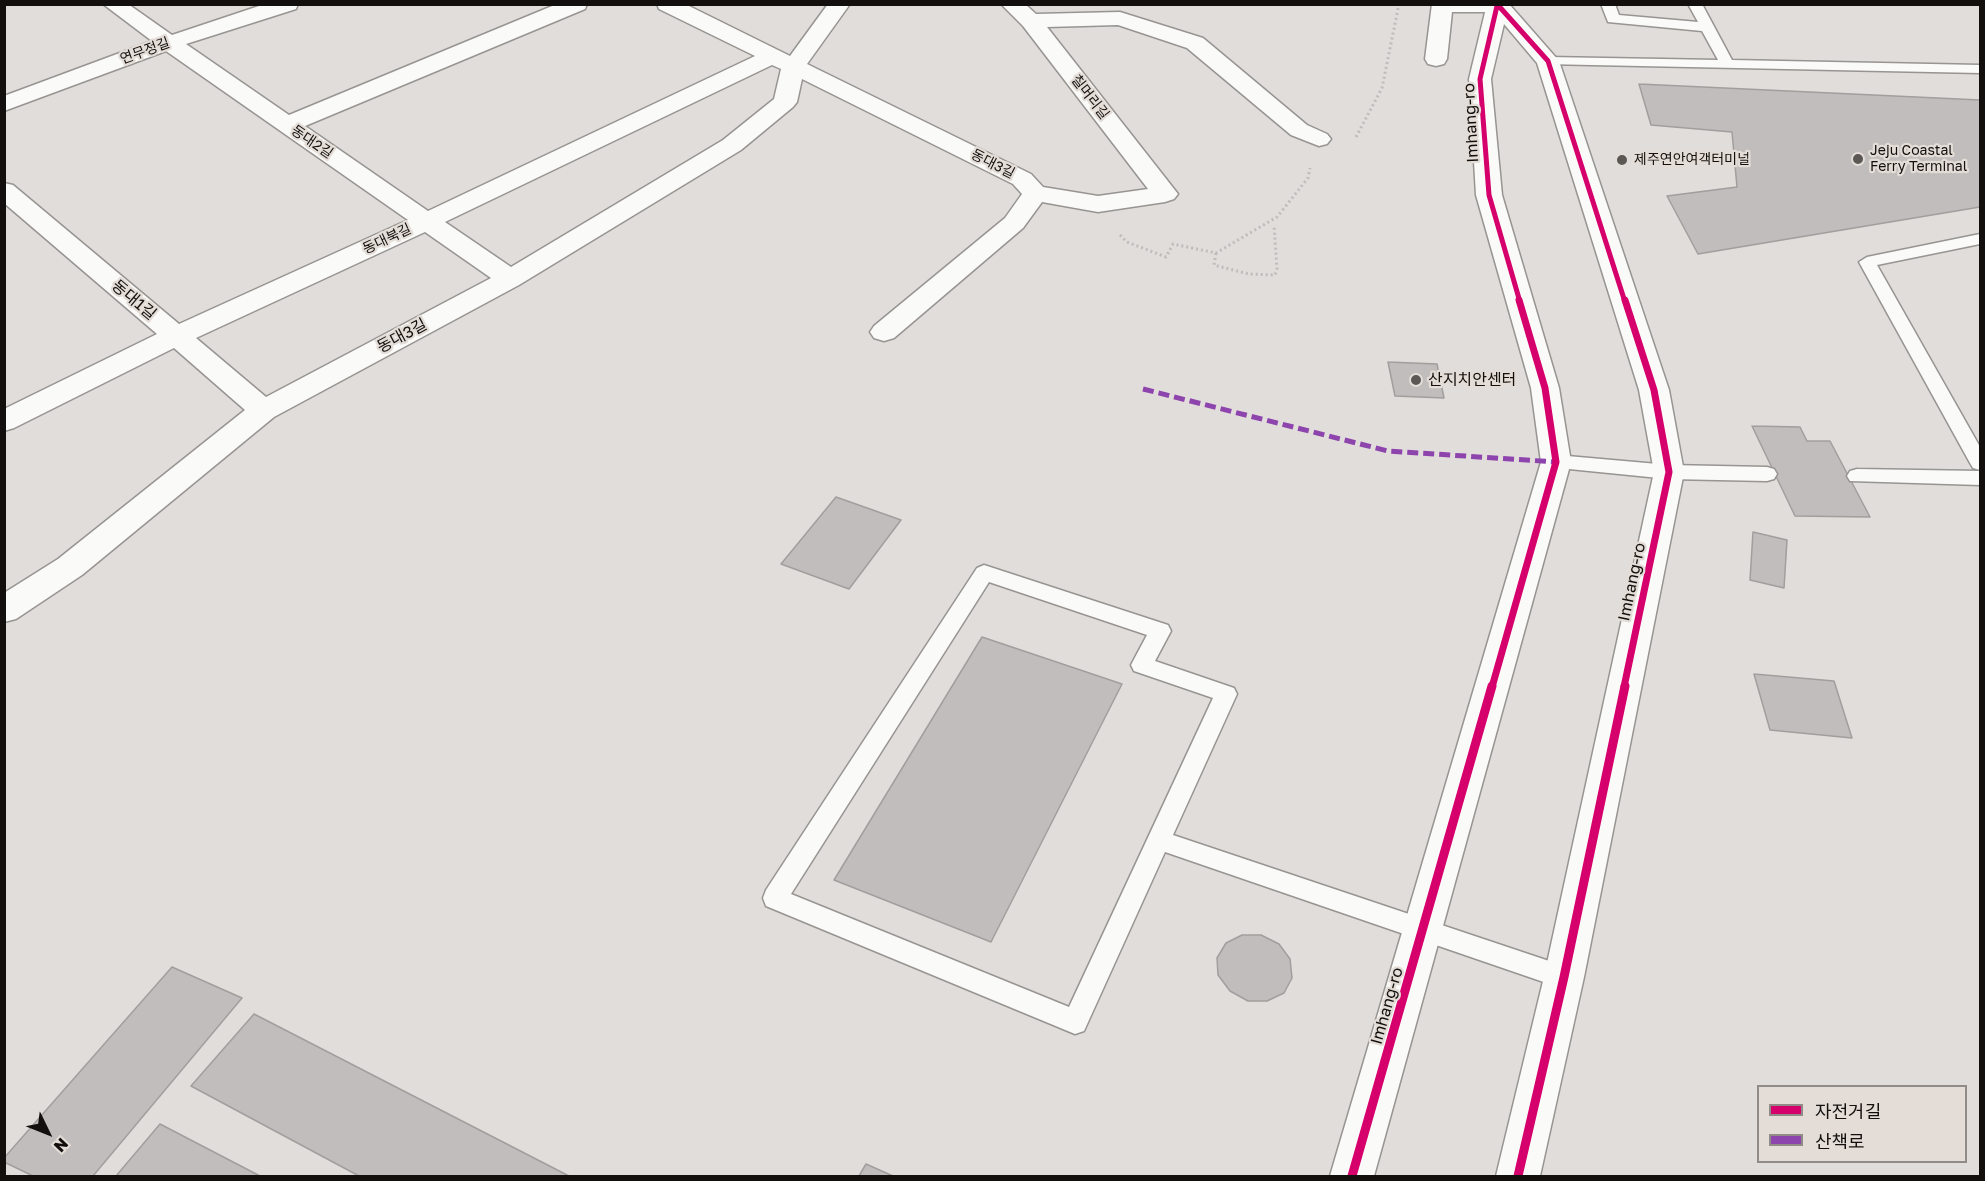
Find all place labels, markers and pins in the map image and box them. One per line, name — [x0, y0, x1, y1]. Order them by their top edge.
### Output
place label: Jeju Coastal Ferry Terminal — [1870, 143, 1967, 176]
place label: 제주연안여객터미널 — [1634, 152, 1750, 168]
marker: Jeju Coastal Ferry Terminal — [1851, 152, 1865, 166]
marker: 제주연안여객터미널 — [1615, 153, 1629, 167]
place label: 산지치안센터 — [1428, 370, 1516, 390]
marker: 산지치안센터 — [1409, 373, 1423, 387]

